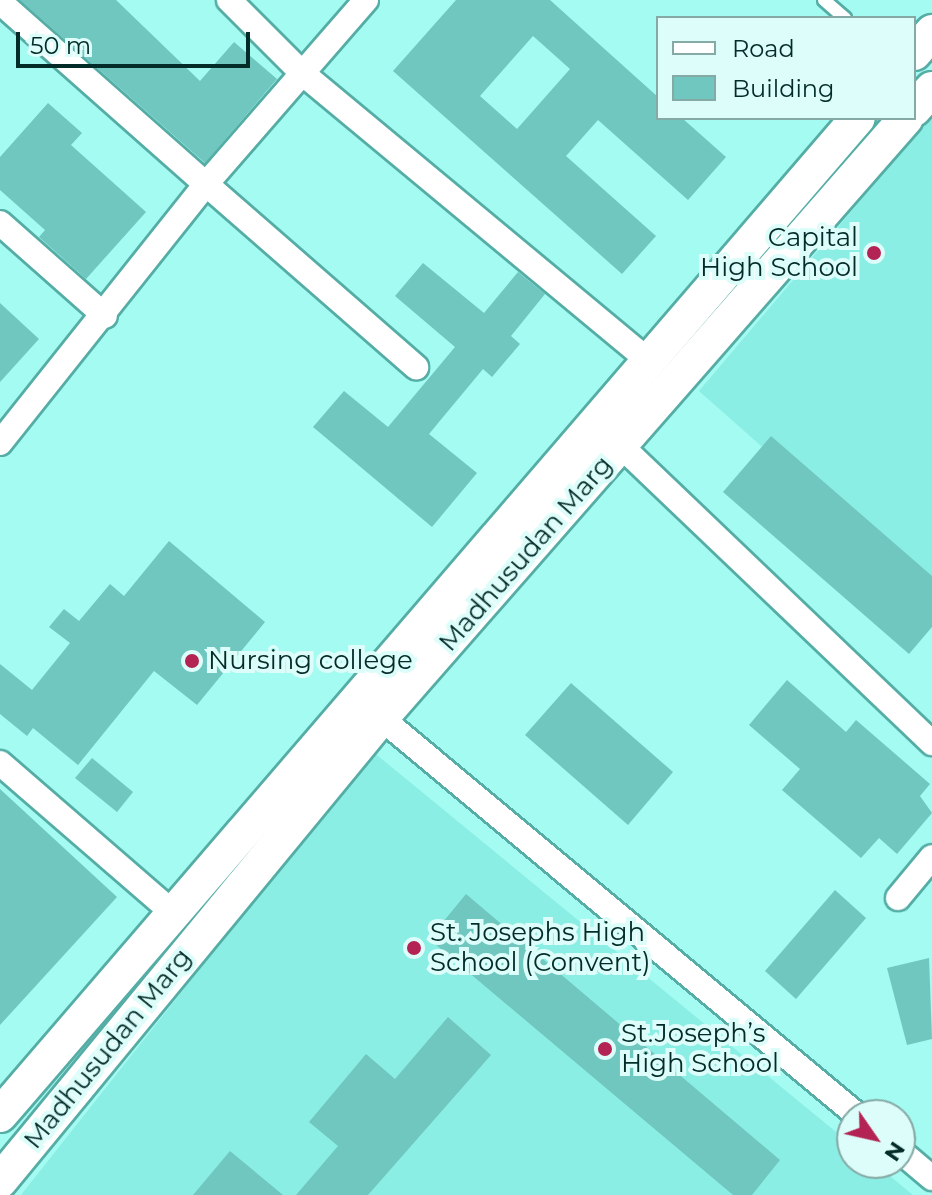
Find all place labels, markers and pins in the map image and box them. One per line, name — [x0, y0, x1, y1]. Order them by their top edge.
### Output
place label: Capital High School — [700, 222, 858, 284]
marker: Capital High School — [865, 244, 883, 262]
place label: Nursing college — [208, 645, 413, 677]
marker: Nursing college — [183, 652, 201, 670]
place label: St. Josephs High School (Convent) — [430, 917, 651, 978]
marker: St. Josephs High School (Convent) — [405, 939, 423, 957]
place label: St.Joseph’s High School — [621, 1018, 779, 1080]
marker: St.Joseph’s High School — [596, 1040, 614, 1058]

